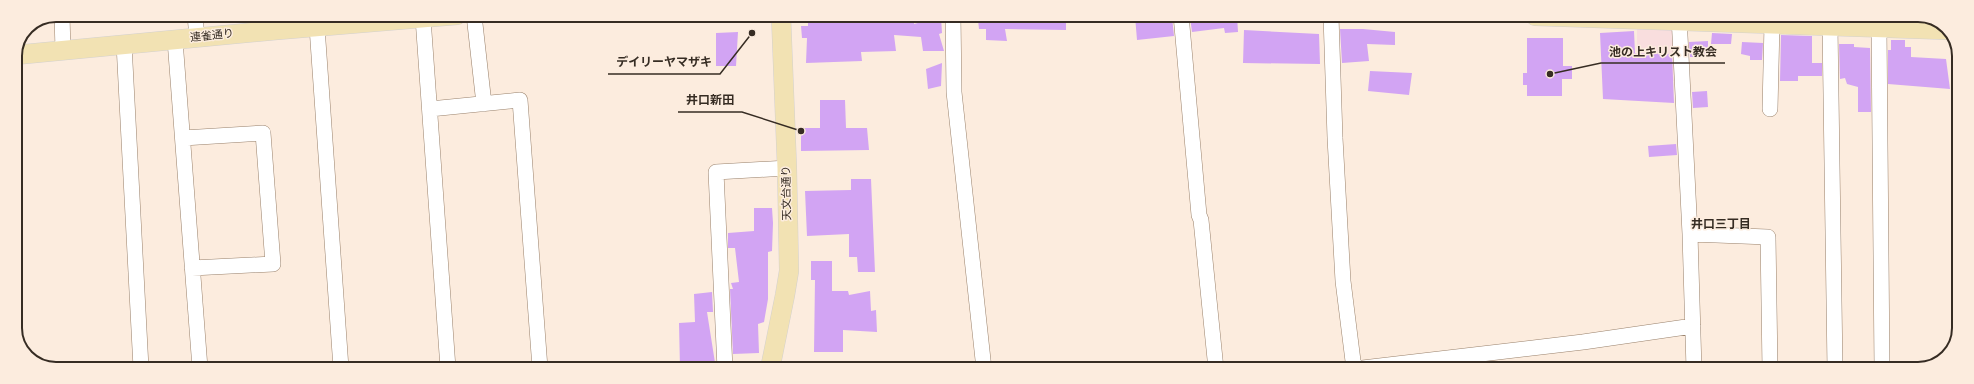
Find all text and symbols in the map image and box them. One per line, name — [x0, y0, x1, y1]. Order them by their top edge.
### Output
street label: 連雀通り — [189, 27, 235, 45]
callout: 池の上キリスト教会 — [1601, 39, 1725, 63]
text: 池の上キリスト教会 — [1609, 45, 1717, 61]
callout: デイリーヤマザキ — [608, 50, 720, 74]
text: デイリーヤマザキ — [616, 55, 712, 71]
callout: 井口新田 — [678, 88, 742, 112]
text: 井口新田 — [686, 93, 734, 109]
street label: 天文台通り — [780, 165, 794, 221]
district label: 井口三丁目 — [1691, 217, 1751, 233]

